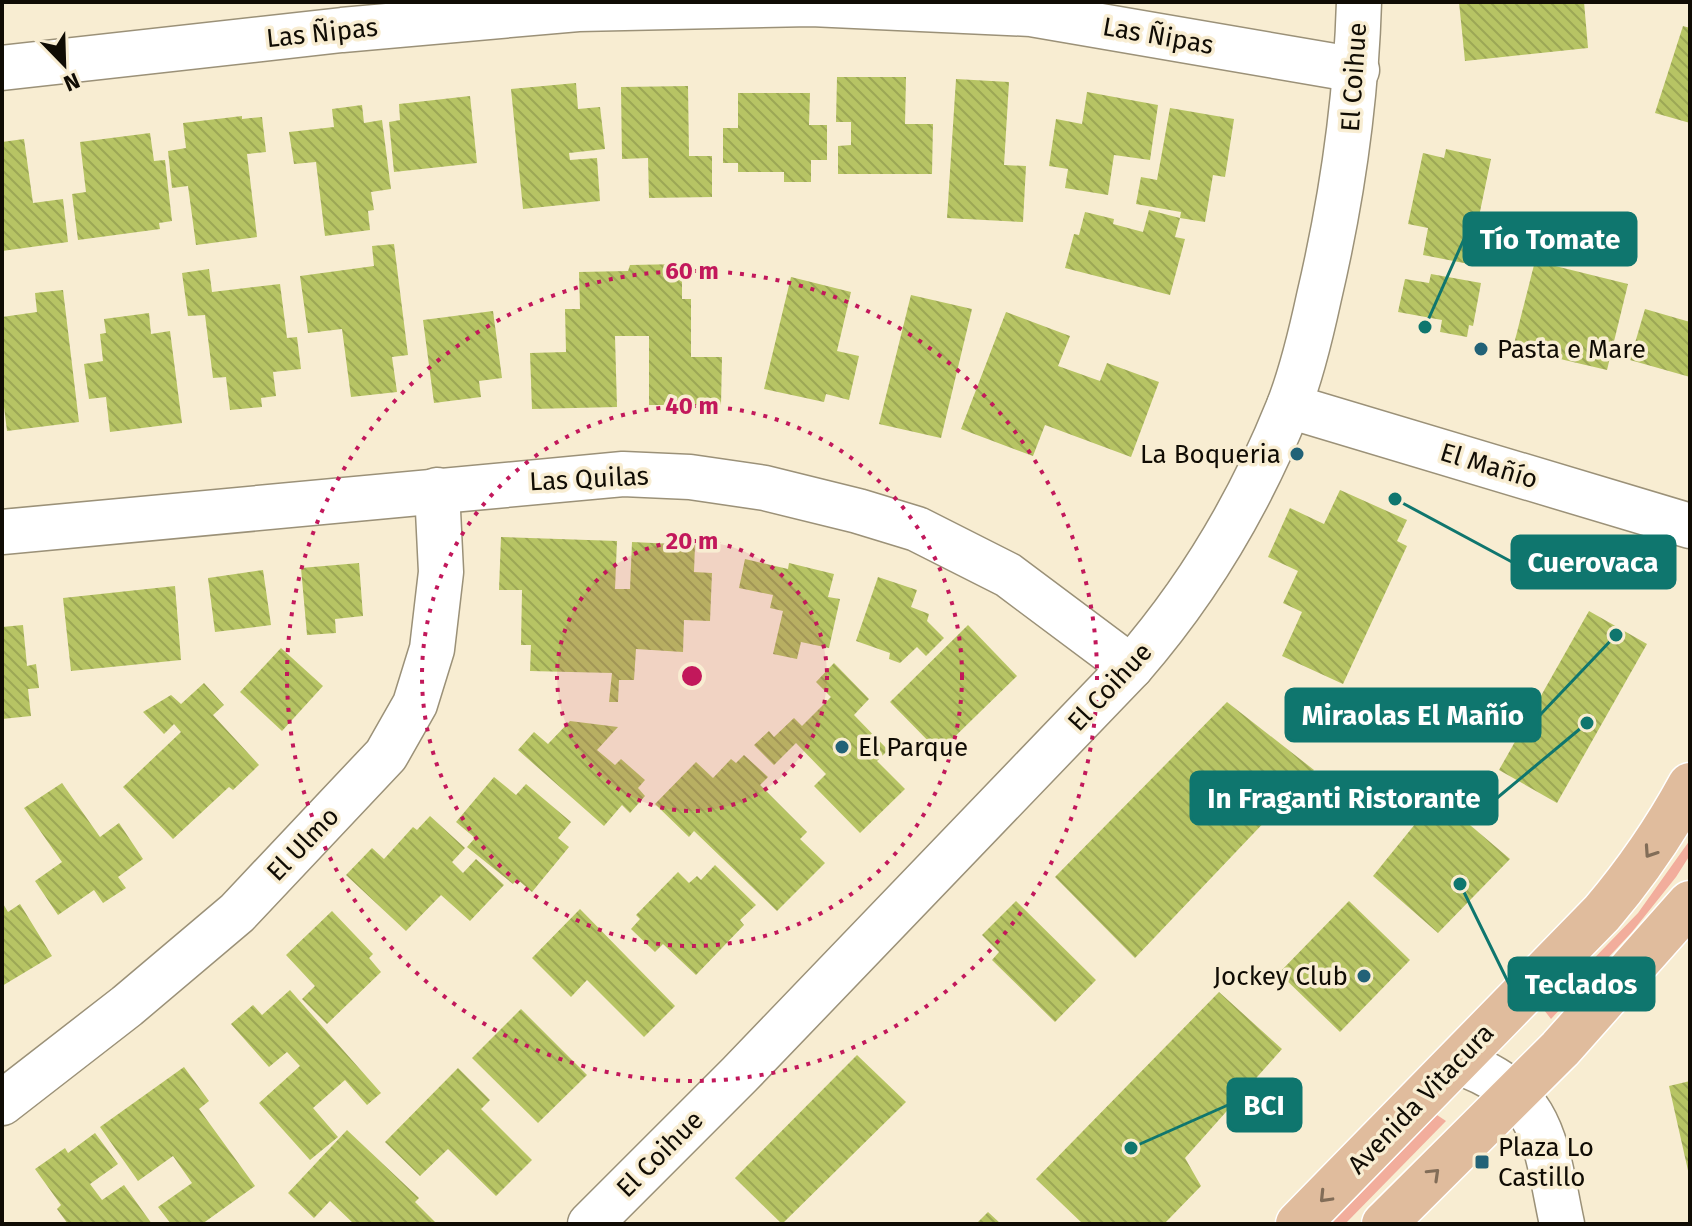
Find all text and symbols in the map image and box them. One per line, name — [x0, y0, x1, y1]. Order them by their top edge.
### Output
street label: Las Ñipas — [1100, 11, 1216, 61]
street label: Las Ñipas — [265, 12, 379, 54]
street label: El Coihue — [1335, 21, 1373, 133]
north arrow — [24, 24, 104, 104]
text: N — [60, 67, 84, 97]
callout: Tío Tomate — [1464, 213, 1636, 265]
text: Tío Tomate — [1480, 223, 1620, 256]
text: 60 m — [665, 257, 719, 285]
place label: Pasta e Mare — [1497, 334, 1646, 365]
marker: Pasta e Mare — [1472, 340, 1490, 358]
text: 40 m — [665, 392, 719, 420]
street label: El Mañío — [1436, 437, 1542, 495]
place label: La Boqueria — [1140, 439, 1281, 470]
marker: La Boqueria — [1288, 445, 1306, 463]
street label: Las Quilas — [528, 460, 650, 498]
text: 20 m — [666, 527, 718, 555]
callout: Cuerovaca — [1512, 536, 1675, 588]
text: Cuerovaca — [1527, 546, 1659, 579]
street label: El Coihue — [1061, 636, 1159, 738]
centre of rings — [678, 662, 706, 690]
callout: Miraolas El Mañío — [1286, 689, 1540, 741]
text: Miraolas El Mañío — [1302, 699, 1524, 732]
place label: El Parque — [858, 732, 968, 763]
marker: El Parque — [833, 738, 851, 756]
callout: In Fraganti Ristorante — [1191, 772, 1497, 824]
text: In Fraganti Ristorante — [1207, 782, 1481, 815]
street label: El Ulmo — [260, 801, 346, 887]
one-way arrow — [1645, 843, 1660, 857]
callout: Teclados — [1509, 958, 1654, 1010]
place label: Jockey Club — [1213, 961, 1348, 992]
marker: Jockey Club — [1355, 967, 1373, 985]
text: Teclados — [1525, 968, 1637, 1001]
street label: Avenida Vitacura — [1342, 1018, 1500, 1180]
callout: BCI — [1228, 1079, 1301, 1131]
text: BCI — [1243, 1089, 1285, 1122]
street label: El Coihue — [610, 1104, 710, 1204]
place label: Plaza Lo Castillo — [1498, 1132, 1594, 1193]
marker: Plaza Lo Castillo — [1473, 1153, 1491, 1171]
one-way arrow — [1425, 1169, 1439, 1184]
one-way arrow — [1319, 1188, 1334, 1202]

